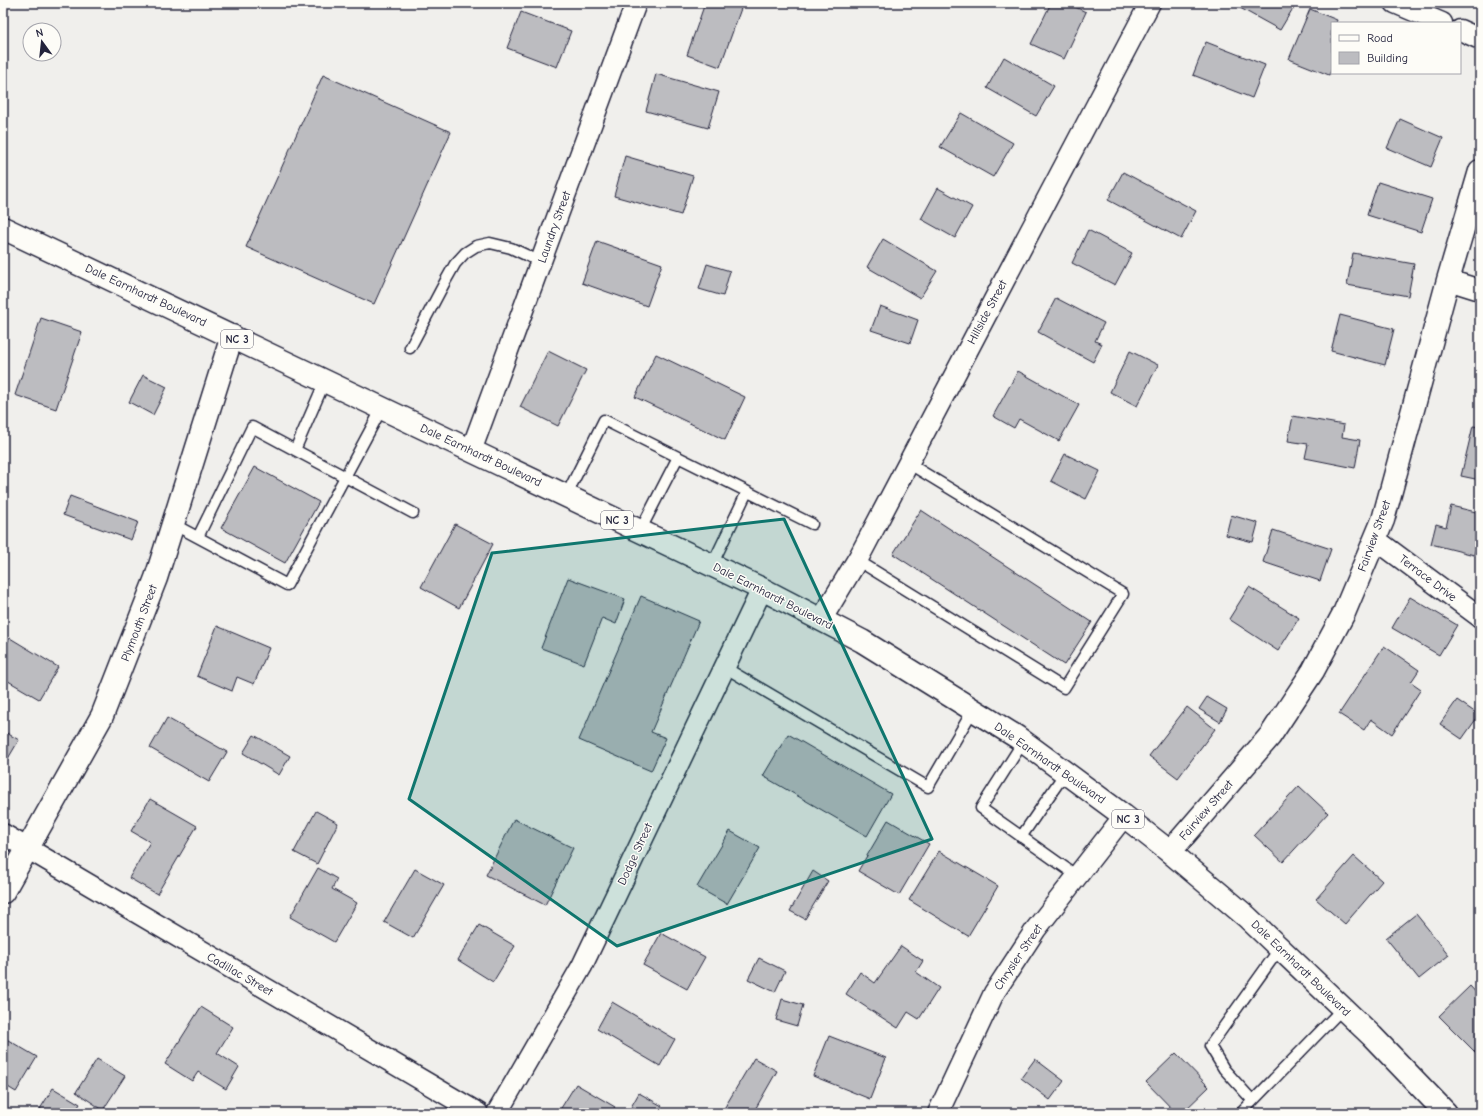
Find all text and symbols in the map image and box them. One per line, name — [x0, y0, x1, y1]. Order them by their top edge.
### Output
north arrow — [22, 22, 62, 62]
legend — [1331, 22, 1461, 74]
text: N — [34, 26, 45, 40]
text: Road — [1367, 31, 1393, 45]
text: Building — [1367, 51, 1408, 65]
street label: Laundry Street — [535, 189, 574, 265]
street label: Dale Earnhardt Boulevard — [83, 261, 209, 329]
street label: Hillside Street — [964, 277, 1010, 347]
road number: NC 3 — [221, 330, 253, 348]
street label: Dale Earnhardt Boulevard — [418, 421, 544, 489]
street label: Fairview Street — [1355, 498, 1394, 574]
road number: NC 3 — [601, 511, 633, 529]
street label: Terrace Drive — [1396, 552, 1460, 604]
street label: Dale Earnhardt Boulevard — [711, 560, 835, 632]
street label: Plymouth Street — [118, 582, 160, 663]
street label: Dale Earnhardt Boulevard — [992, 719, 1108, 807]
street label: Fairview Street — [1176, 777, 1236, 843]
road number: NC 3 — [1112, 810, 1144, 828]
street label: Dodge Street — [615, 820, 656, 887]
street label: Dale Earnhardt Boulevard — [1249, 917, 1353, 1019]
street label: Chrysler Street — [991, 921, 1045, 993]
street label: Cadillac Street — [204, 949, 276, 999]

